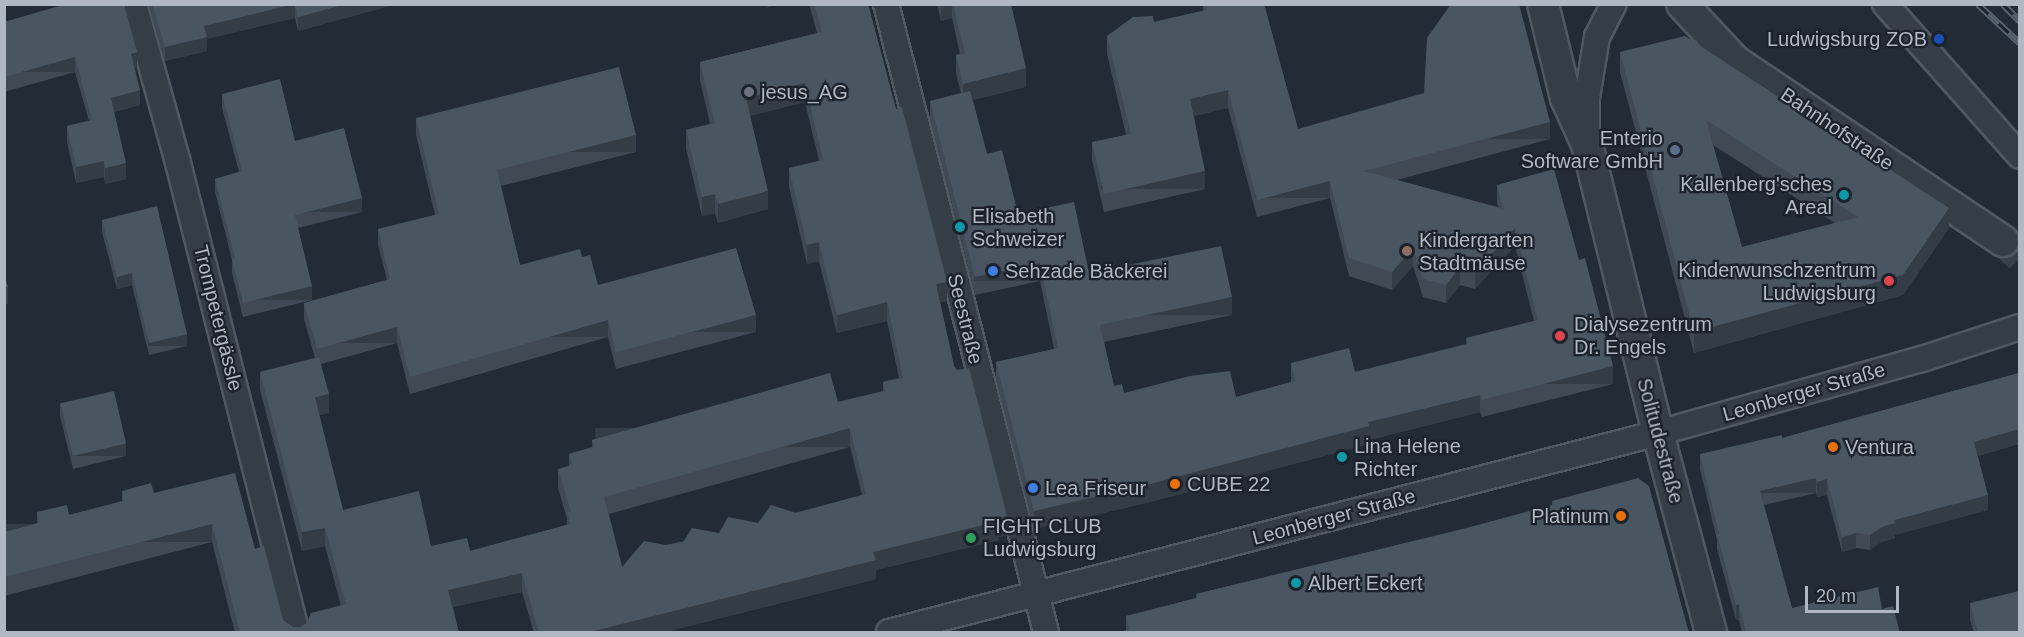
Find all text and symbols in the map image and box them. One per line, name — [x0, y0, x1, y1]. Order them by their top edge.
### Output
place label: Ludwigsburg ZOB — [1767, 27, 1927, 51]
marker: Ludwigsburg ZOB — [1932, 32, 1946, 46]
place label: jesus_AG — [761, 80, 848, 104]
street label: Bahnhofstraße — [1776, 82, 1898, 176]
marker: jesus_AG — [742, 85, 756, 99]
place label: Enterio Software GmbH — [1521, 126, 1663, 173]
marker: Enterio Software GmbH — [1668, 143, 1682, 157]
place label: Kallenberg'sches Areal — [1680, 172, 1832, 219]
marker: Kallenberg'sches Areal — [1837, 188, 1851, 202]
place label: Elisabeth Schweizer — [972, 204, 1064, 251]
marker: Elisabeth Schweizer — [953, 220, 967, 234]
place label: Kindergarten Stadtmäuse — [1419, 228, 1534, 275]
street label: Trompetergässle — [188, 243, 248, 393]
marker: Kindergarten Stadtmäuse — [1400, 244, 1414, 258]
place label: Kinderwunschzentrum Ludwigsburg — [1678, 258, 1876, 305]
place label: Sehzade Bäckerei — [1005, 259, 1167, 283]
marker: Sehzade Bäckerei — [986, 264, 1000, 278]
street label: Seestraße — [942, 271, 988, 367]
marker: Kinderwunschzentrum Ludwigsburg — [1880, 272, 1898, 290]
place label: Dialysezentrum Dr. Engels — [1574, 312, 1712, 359]
marker: Dialysezentrum Dr. Engels — [1551, 327, 1569, 345]
street label: Leonberger Straße — [1720, 357, 1888, 427]
street label: Solitudestraße — [1632, 376, 1688, 506]
place label: Lina Helene Richter — [1354, 434, 1461, 481]
place label: Ventura — [1845, 435, 1914, 459]
marker: Ventura — [1826, 440, 1840, 454]
marker: Lina Helene Richter — [1335, 450, 1349, 464]
place label: CUBE 22 — [1187, 472, 1270, 496]
place label: Lea Friseur — [1045, 476, 1146, 500]
marker: CUBE 22 — [1168, 477, 1182, 491]
marker: Lea Friseur — [1026, 481, 1040, 495]
street label: Leonberger Straße — [1250, 484, 1418, 550]
place label: Platinum — [1531, 504, 1609, 528]
marker: Platinum — [1614, 509, 1628, 523]
place label: FIGHT CLUB Ludwigsburg — [983, 514, 1102, 561]
marker: FIGHT CLUB Ludwigsburg — [964, 531, 978, 545]
place label: Albert Eckert — [1308, 571, 1422, 595]
scale bar — [1808, 574, 1902, 612]
marker: Albert Eckert — [1289, 576, 1303, 590]
text: 20 m — [1816, 586, 1856, 606]

